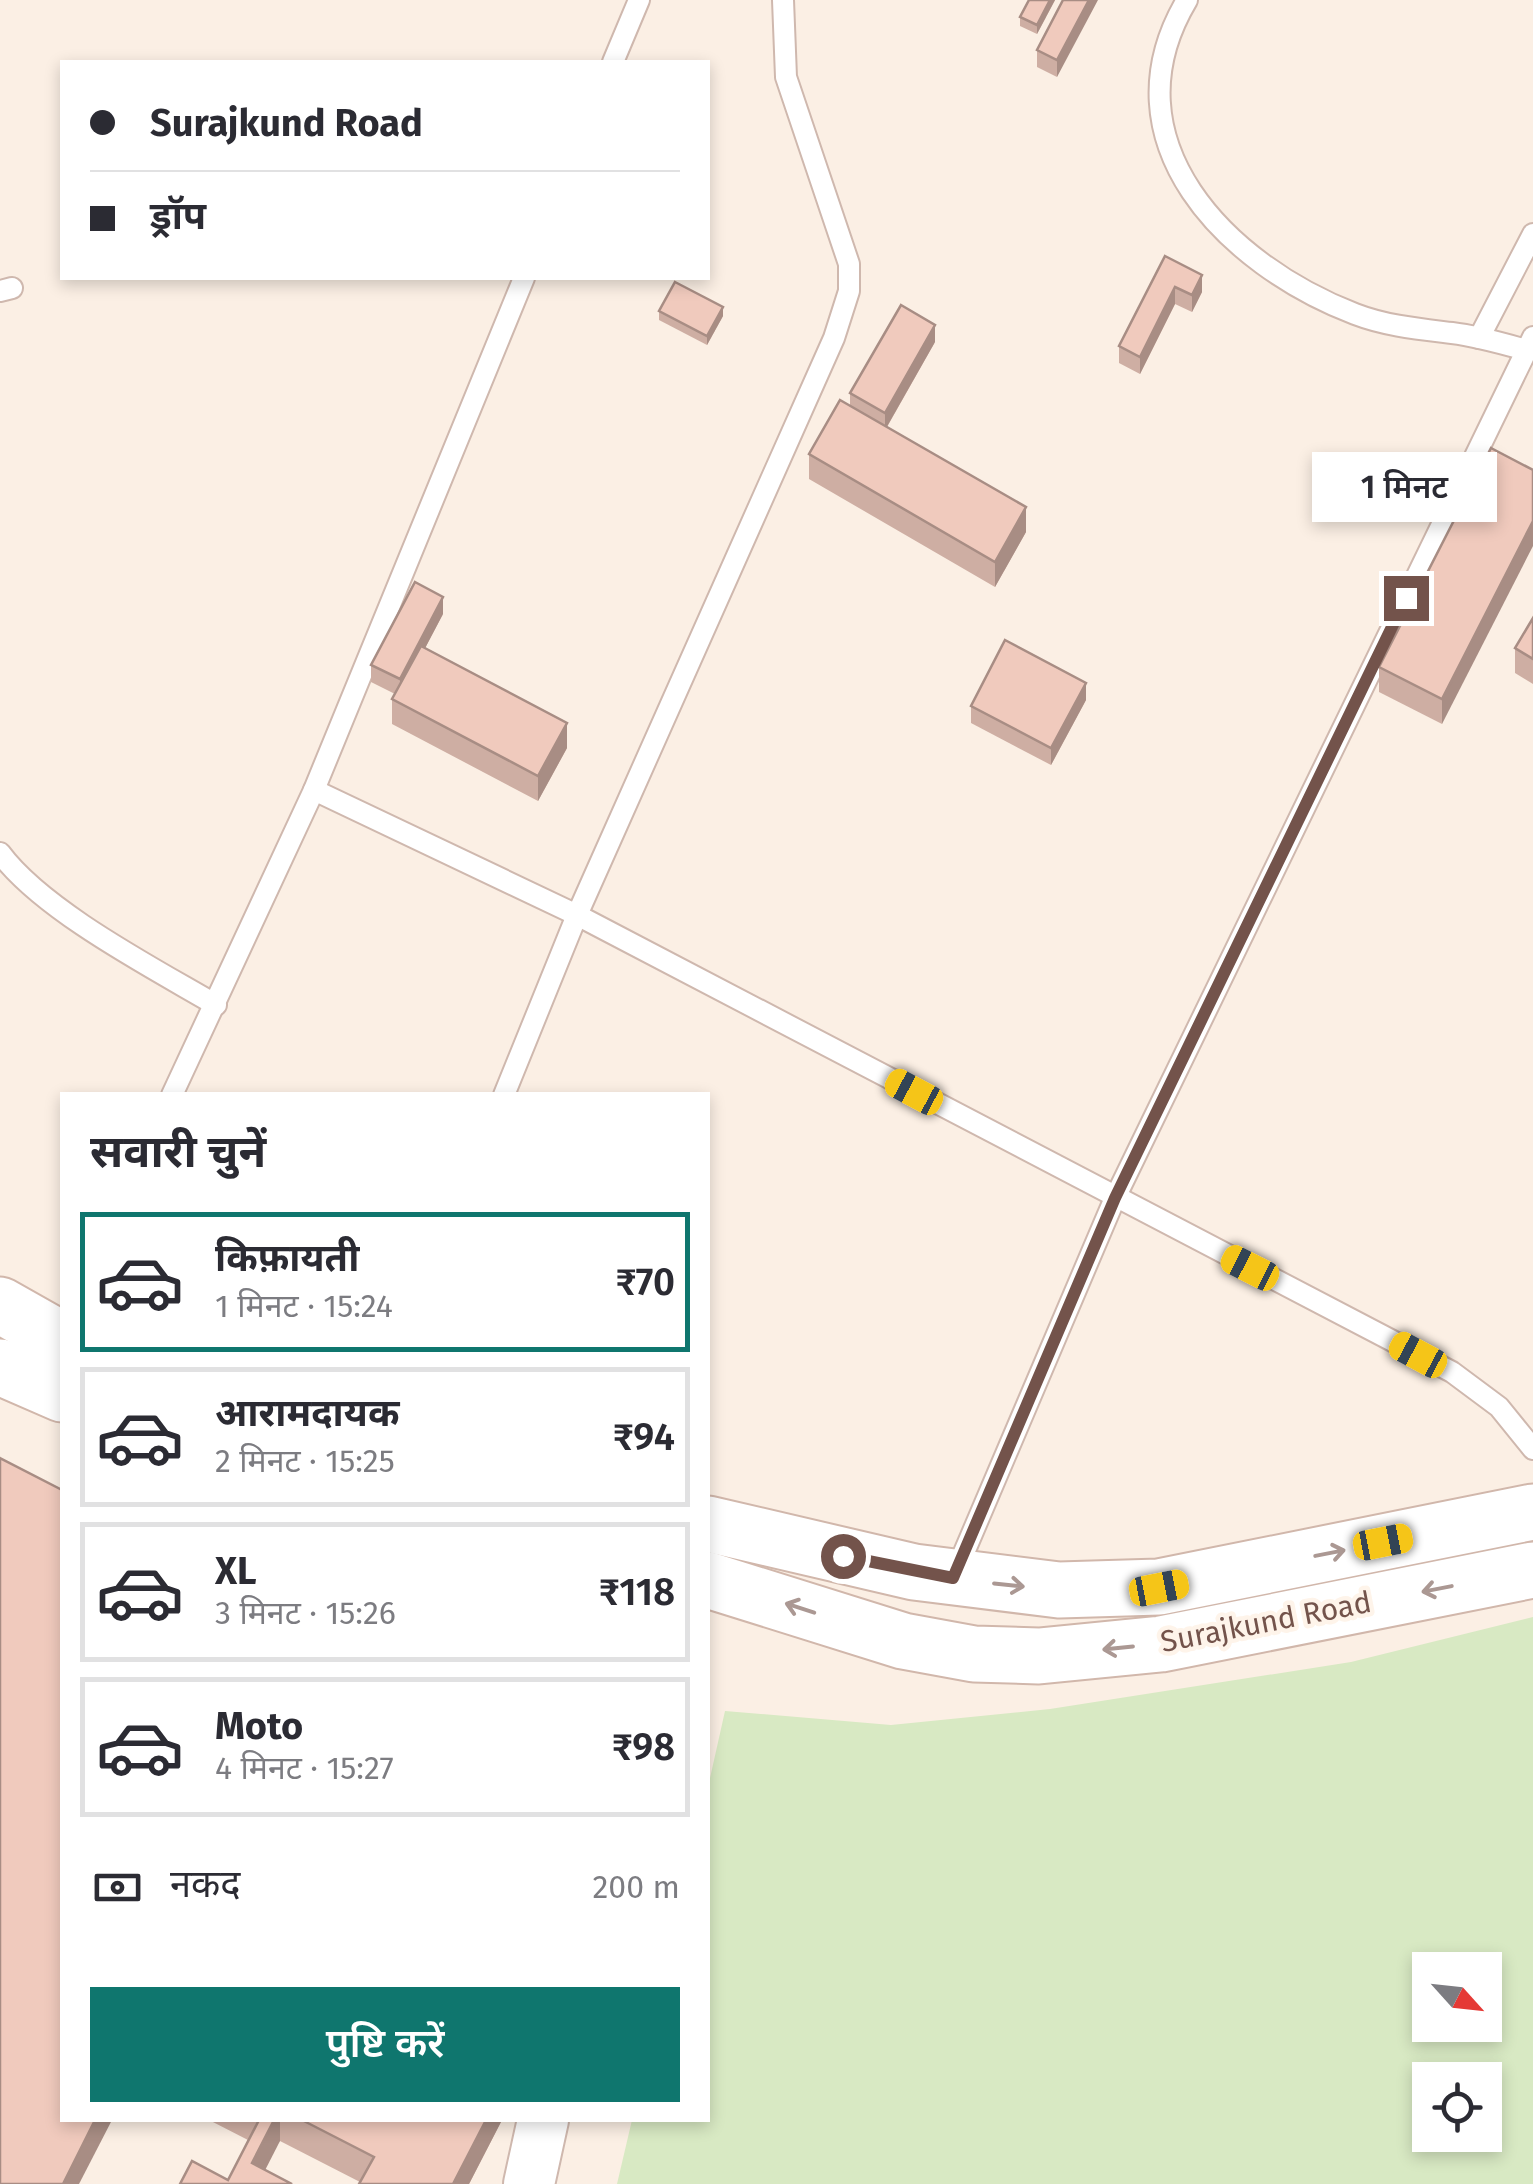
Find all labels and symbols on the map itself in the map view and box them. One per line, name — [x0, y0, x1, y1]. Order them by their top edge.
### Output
callout: 1 मिनट — [1314, 453, 1498, 523]
route end — [1384, 576, 1429, 621]
car — [880, 1065, 948, 1119]
car — [1216, 1241, 1284, 1295]
car — [1384, 1328, 1452, 1382]
car — [1351, 1522, 1415, 1562]
route start — [821, 1534, 866, 1579]
one-way arrow — [1313, 1543, 1345, 1562]
car — [1127, 1568, 1191, 1608]
one-way arrow — [992, 1575, 1024, 1594]
one-way arrow — [1422, 1581, 1454, 1600]
street label: Surajkund Road — [1158, 1584, 1374, 1660]
one-way arrow — [784, 1597, 816, 1615]
one-way arrow — [1102, 1639, 1135, 1658]
north arrow — [1412, 1952, 1502, 2042]

